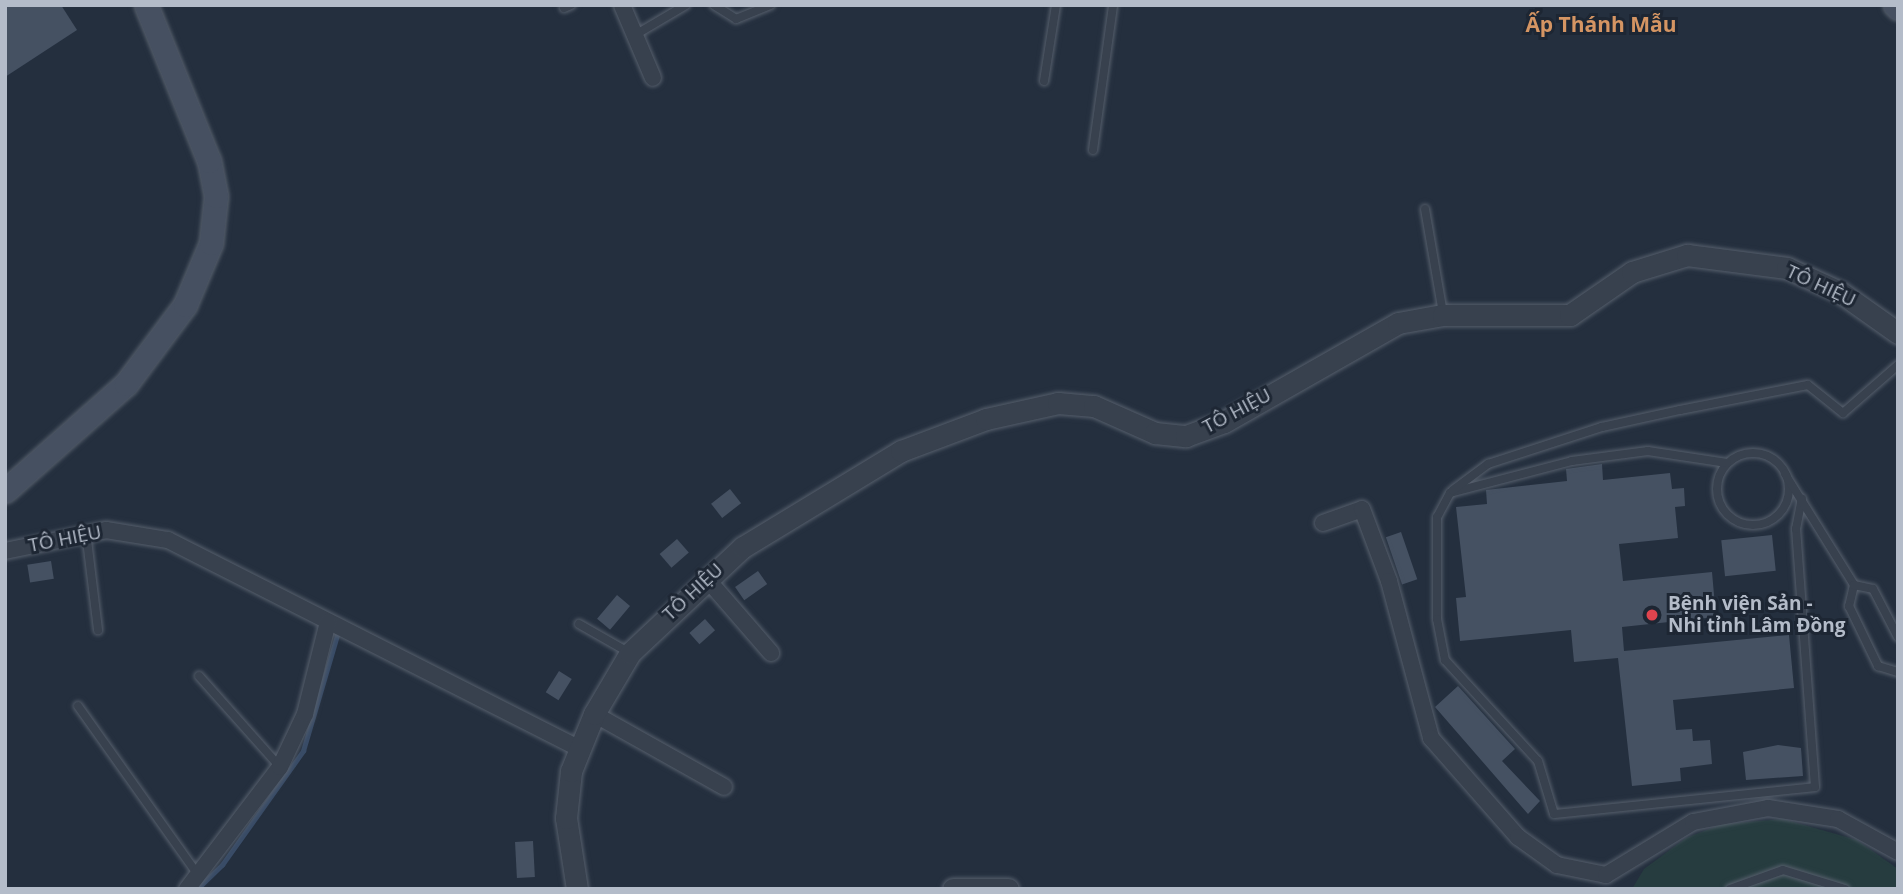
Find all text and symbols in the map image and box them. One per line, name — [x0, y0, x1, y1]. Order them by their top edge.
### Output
district label: Ấp Thánh Mẫu — [1525, 11, 1677, 37]
street label: TÔ HIỆU — [1783, 260, 1859, 312]
street label: TÔ HIỆU — [1199, 384, 1275, 438]
street label: TÔ HIỆU — [27, 521, 103, 557]
street label: TÔ HIỆU — [658, 558, 728, 626]
place label: Bệnh viện Sản - Nhi tỉnh Lâm Đồng — [1668, 593, 1845, 637]
marker: Bệnh viện Sản - Nhi tỉnh Lâm Đồng — [1642, 605, 1662, 625]

